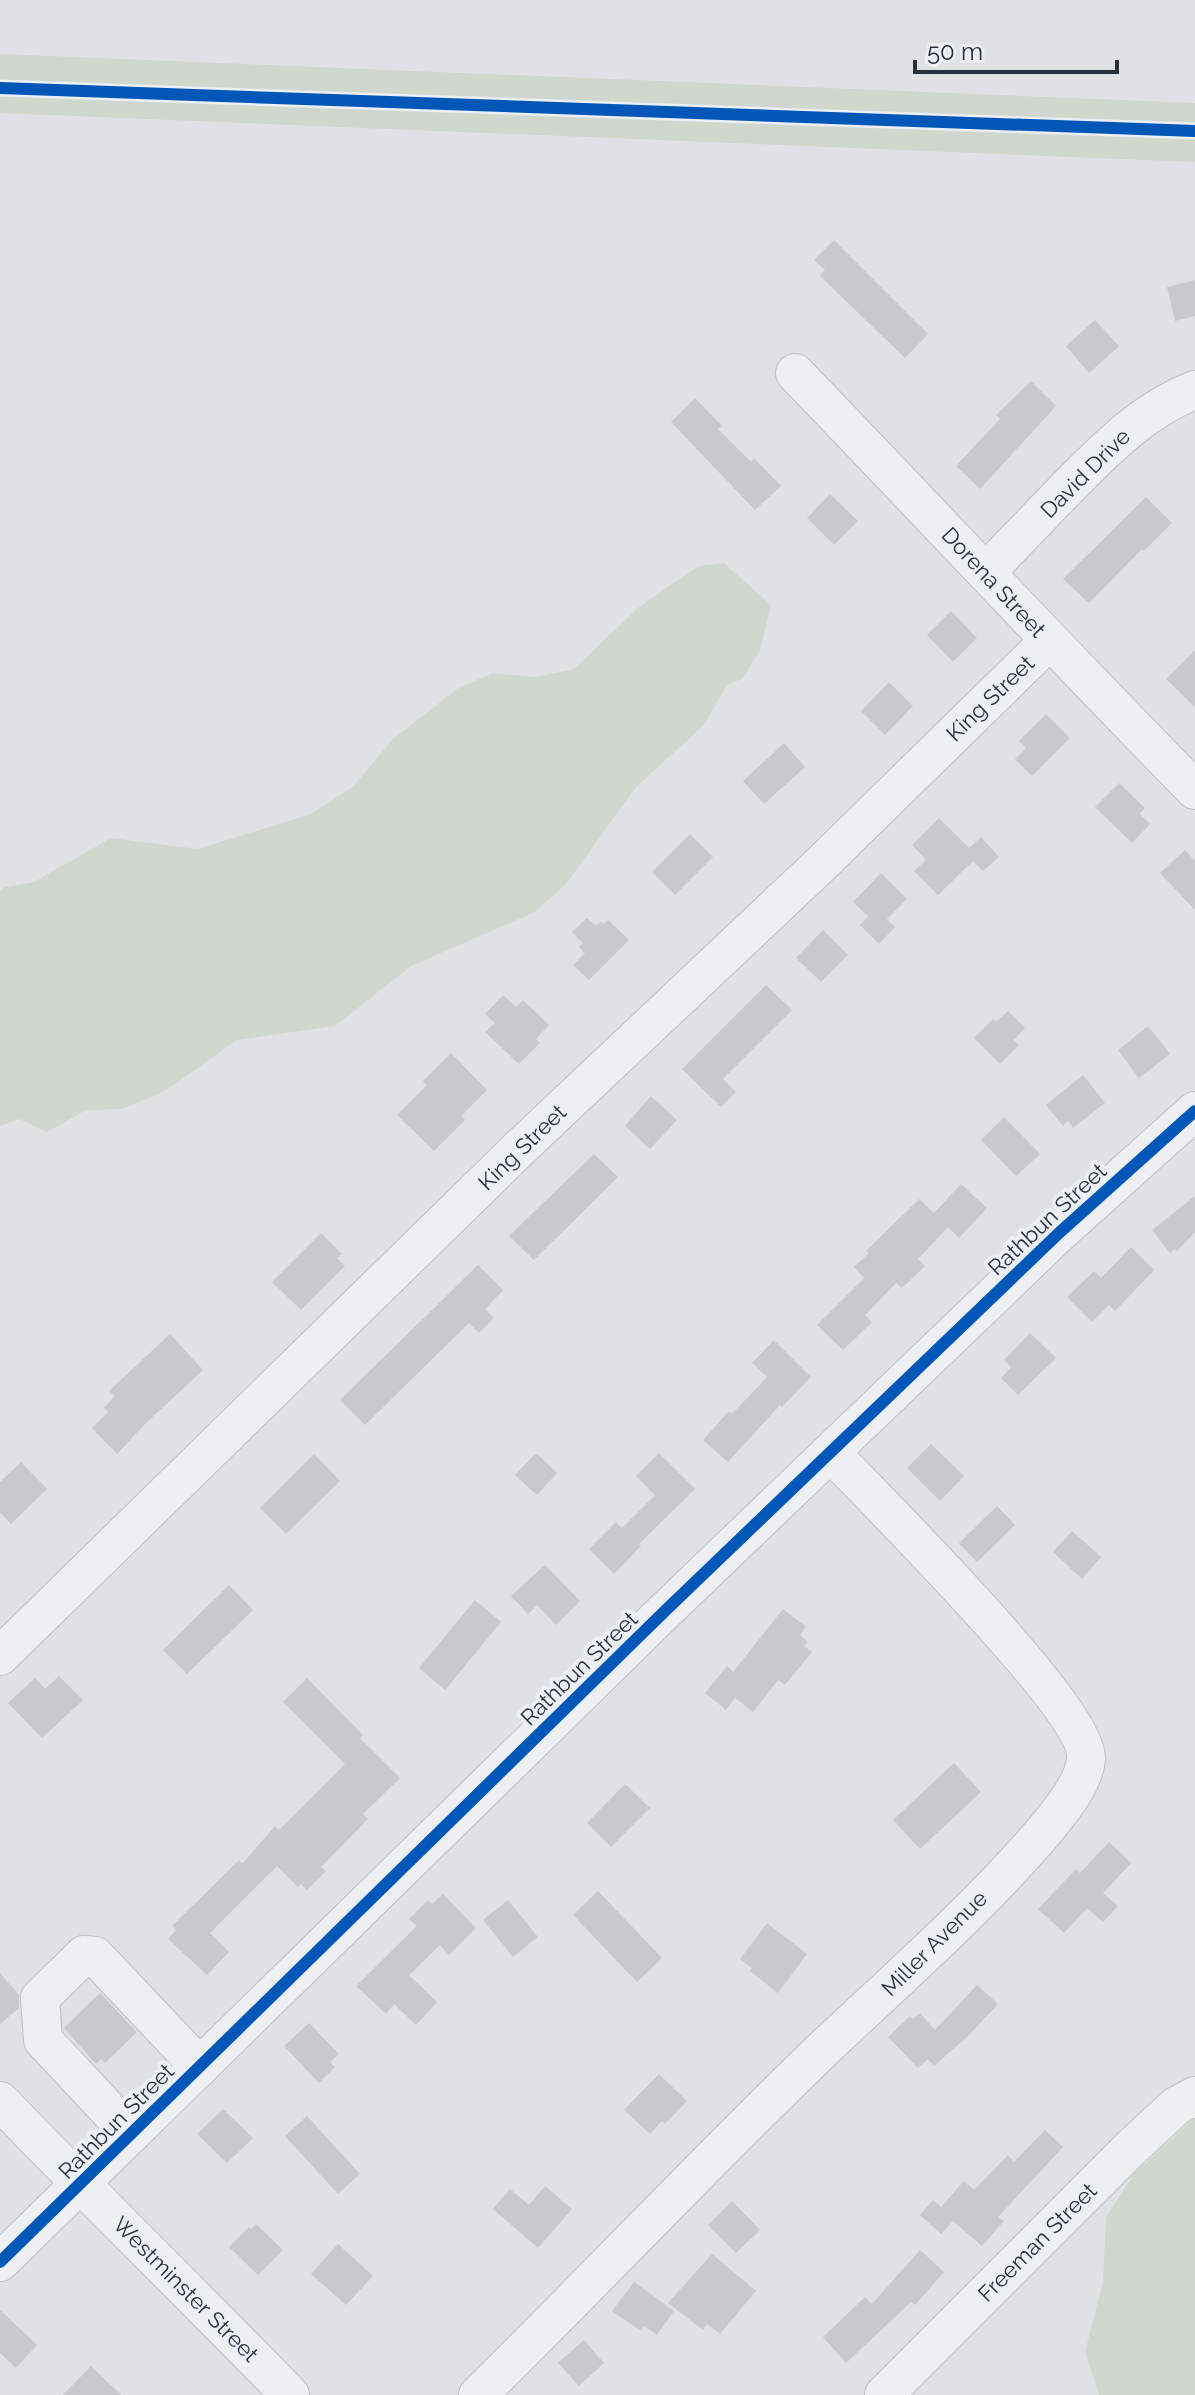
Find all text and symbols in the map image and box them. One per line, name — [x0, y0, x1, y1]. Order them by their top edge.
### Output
scale bar — [915, 24, 1117, 74]
text: 50 m — [927, 37, 983, 66]
street label: David Drive — [1035, 423, 1135, 523]
street label: Dorena Street — [937, 522, 1052, 643]
street label: King Street — [941, 649, 1040, 746]
street label: King Street — [473, 1098, 572, 1195]
street label: Rathbun Street — [982, 1157, 1112, 1280]
street label: Rathbun Street — [515, 1605, 643, 1730]
street label: Miller Avenue — [876, 1885, 992, 2001]
street label: Rathbun Street — [53, 2057, 180, 2184]
street label: Freeman Street — [972, 2177, 1102, 2307]
street label: Westminster Street — [108, 2211, 265, 2368]

